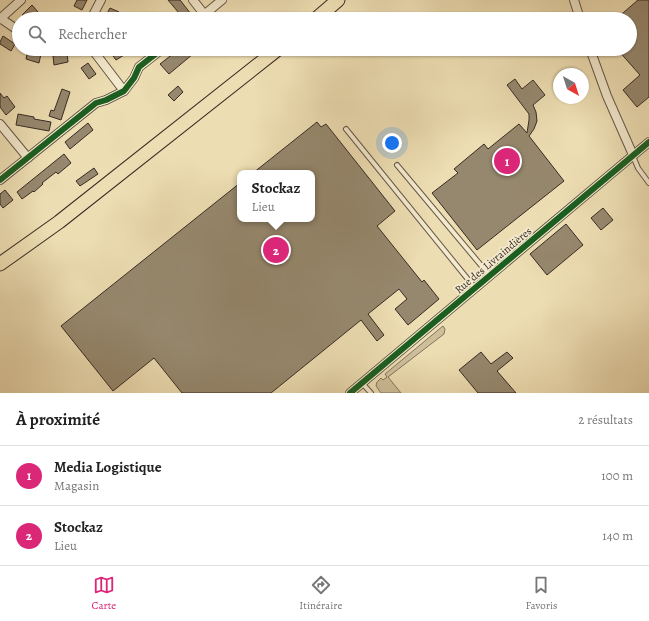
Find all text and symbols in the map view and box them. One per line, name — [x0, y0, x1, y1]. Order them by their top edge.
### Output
search box — [12, 12, 637, 56]
icon: search — [26, 23, 48, 45]
text: Rechercher — [58, 24, 127, 44]
north arrow — [553, 68, 589, 104]
your location — [382, 133, 402, 153]
pin: 1 — [494, 146, 520, 176]
popup — [237, 170, 315, 222]
text: Stockaz — [252, 178, 300, 198]
text: Lieu — [252, 198, 275, 215]
street label: Rue des Livraindières — [452, 224, 535, 297]
pin: 2 — [263, 235, 289, 265]
text: À proximité — [16, 408, 100, 431]
text: 2 résultats — [578, 411, 633, 428]
text: Media Logistique — [54, 457, 162, 477]
text: 1 — [27, 467, 31, 484]
text: 100 m — [601, 467, 633, 484]
text: Magasin — [54, 477, 99, 494]
text: Stockaz — [54, 517, 103, 537]
text: 2 — [26, 527, 32, 544]
text: 140 m — [602, 527, 633, 544]
text: Lieu — [54, 537, 77, 554]
tab: Carte — [92, 574, 116, 613]
tab: Itinéraire — [299, 574, 342, 613]
tab: Favoris — [525, 574, 557, 613]

